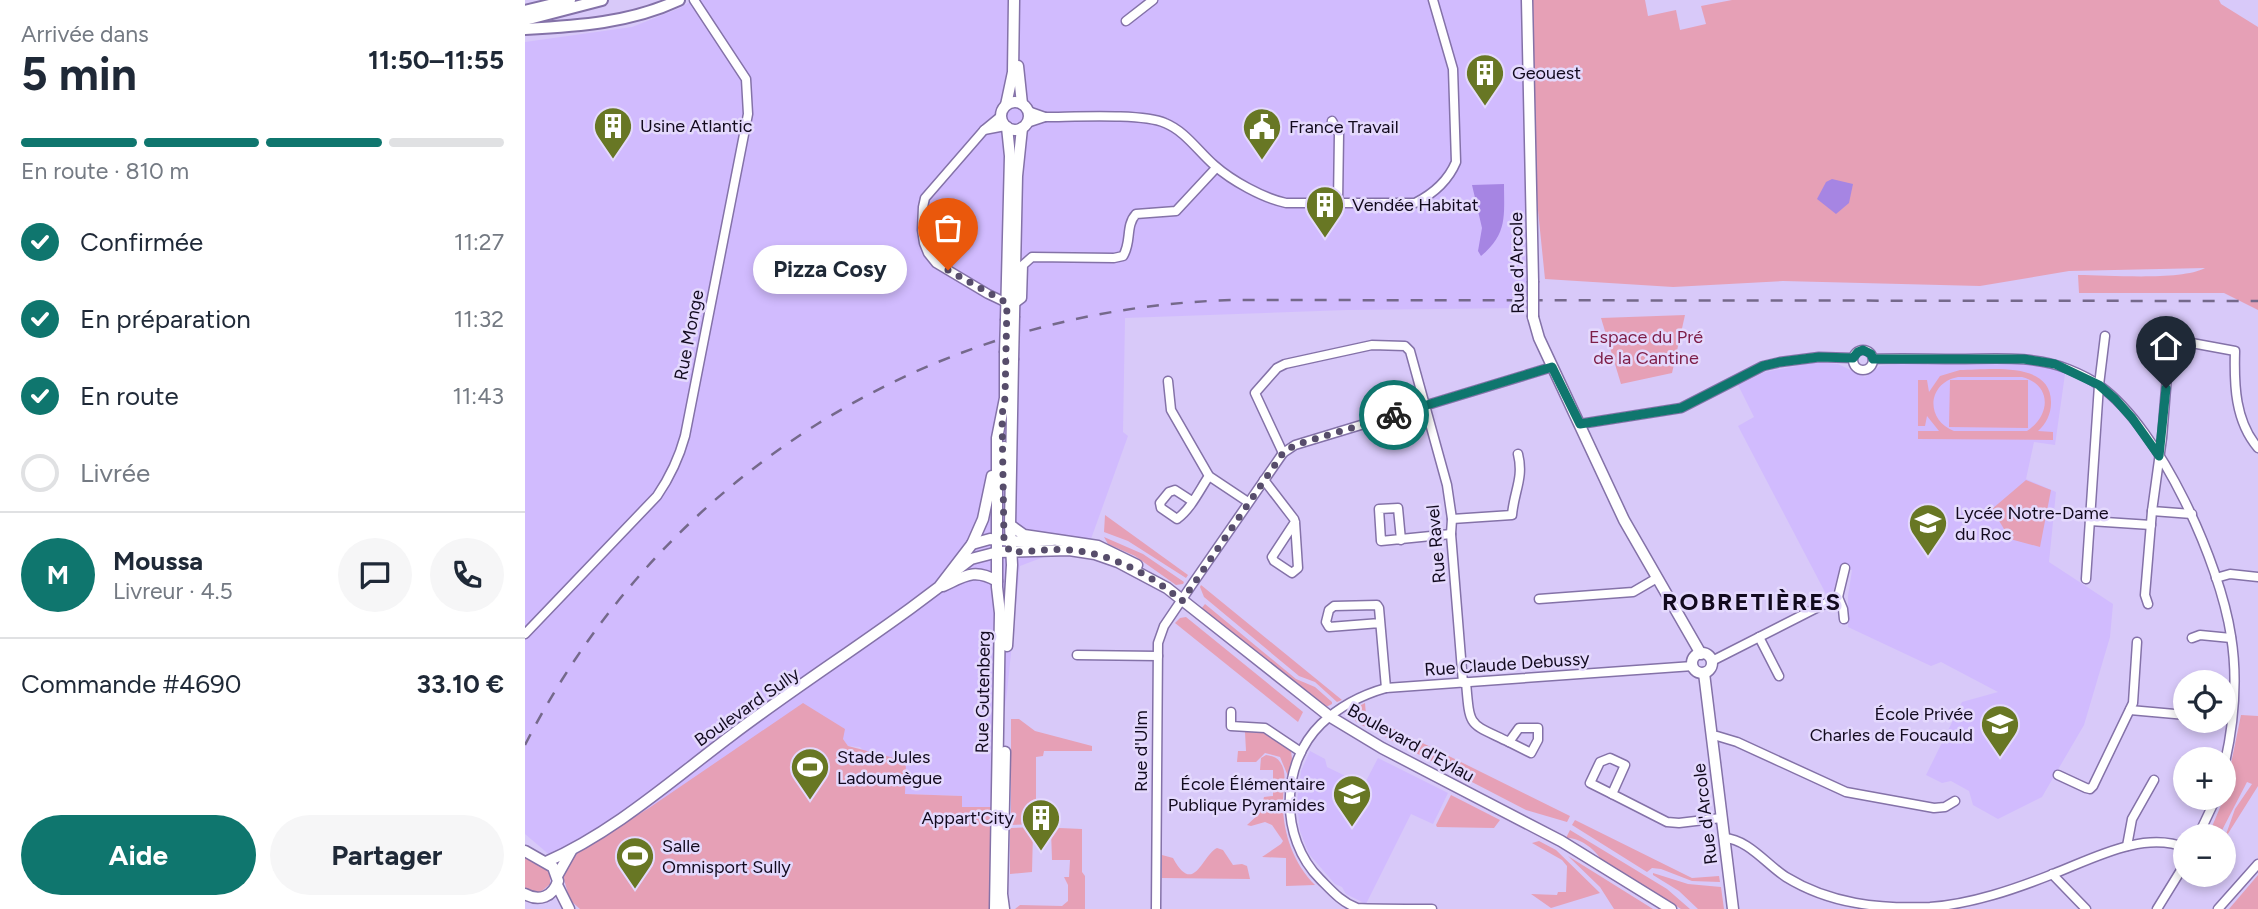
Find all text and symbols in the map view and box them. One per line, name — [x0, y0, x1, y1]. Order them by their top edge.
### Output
text: Arrivée dans — [21, 20, 149, 48]
text: 11:50–11:55 — [368, 44, 504, 76]
text: 5 min — [21, 46, 137, 102]
building icon: Geouest — [1464, 52, 1506, 107]
place label: Geouest — [1512, 62, 1581, 84]
building icon: Usine Atlantic — [592, 105, 634, 160]
public building icon: France Travail — [1241, 106, 1283, 161]
place label: Usine Atlantic — [640, 115, 753, 137]
place label: France Travail — [1289, 116, 1399, 138]
text: En route · 810 m — [21, 157, 189, 185]
building icon: Vendée Habitat — [1304, 184, 1346, 239]
place label: Vendée Habitat — [1352, 194, 1479, 216]
pin — [918, 198, 978, 270]
icon: bag — [929, 209, 967, 247]
street label: Rue d'Arcole — [1505, 212, 1529, 314]
icon: check — [21, 223, 59, 261]
text: Confirmée — [80, 226, 203, 258]
text: 11:27 — [454, 228, 504, 256]
callout: Pizza Cosy — [752, 246, 906, 294]
text: Pizza Cosy — [773, 255, 887, 283]
street label: Rue Monge — [669, 288, 709, 382]
icon: check — [21, 300, 59, 338]
text: En préparation — [80, 303, 251, 335]
text: 11:32 — [454, 305, 504, 333]
pin — [2136, 316, 2196, 388]
park label: Espace du Pré de la Cantine — [1589, 326, 1703, 369]
icon: home — [2147, 327, 2185, 365]
icon: check — [21, 377, 59, 415]
text: En route — [80, 380, 179, 412]
courier — [1359, 380, 1429, 450]
text: 11:43 — [452, 382, 504, 410]
icon: bike — [1375, 396, 1413, 434]
text: Livrée — [80, 457, 150, 489]
school or university icon: Lycée Notre-Dame du Roc — [1907, 502, 1949, 557]
place label: Lycée Notre-Dame du Roc — [1955, 502, 2109, 545]
street label: Rue Ravel — [1422, 504, 1450, 584]
button: chat — [338, 538, 412, 612]
button: phone — [430, 538, 504, 612]
text: Moussa — [113, 545, 203, 577]
text: M — [47, 559, 69, 591]
text: Livreur · 4.5 — [113, 577, 233, 605]
district label: ROBRETIÈRES — [1662, 587, 1842, 616]
street label: Rue Gutenberg — [971, 630, 995, 754]
street label: Rue Claude Debussy — [1424, 647, 1591, 681]
street label: Boulevard Sully — [690, 662, 804, 751]
text: Commande #4690 — [21, 668, 241, 700]
text: 33.10 € — [417, 668, 504, 700]
map controls — [2173, 670, 2236, 887]
button: locate — [2173, 670, 2236, 733]
street label: Boulevard d'Eylau — [1344, 699, 1478, 787]
place label: École Privée Charles de Foucauld — [1810, 703, 1973, 746]
school or university icon: École Privée Charles de Foucauld — [1979, 703, 2021, 758]
street label: Rue d'Ulm — [1130, 710, 1152, 792]
sports icon: Stade Jules Ladoumègue — [789, 746, 831, 801]
place label: Stade Jules Ladoumègue — [837, 746, 942, 789]
button: + — [2173, 747, 2236, 810]
street label: Rue d'Arcole — [1688, 762, 1722, 866]
place label: École Élémentaire Publique Pyramides — [1168, 773, 1325, 816]
school or university icon: École Élémentaire Publique Pyramides — [1331, 773, 1373, 828]
building icon: Appart'City — [1020, 797, 1062, 852]
place label: Appart'City — [921, 807, 1015, 829]
button: Aide — [21, 815, 256, 895]
button: Partager — [270, 815, 504, 895]
button: − — [2173, 824, 2236, 887]
sports icon: Salle Omnisport Sully — [614, 835, 656, 890]
place label: Salle Omnisport Sully — [662, 835, 791, 878]

